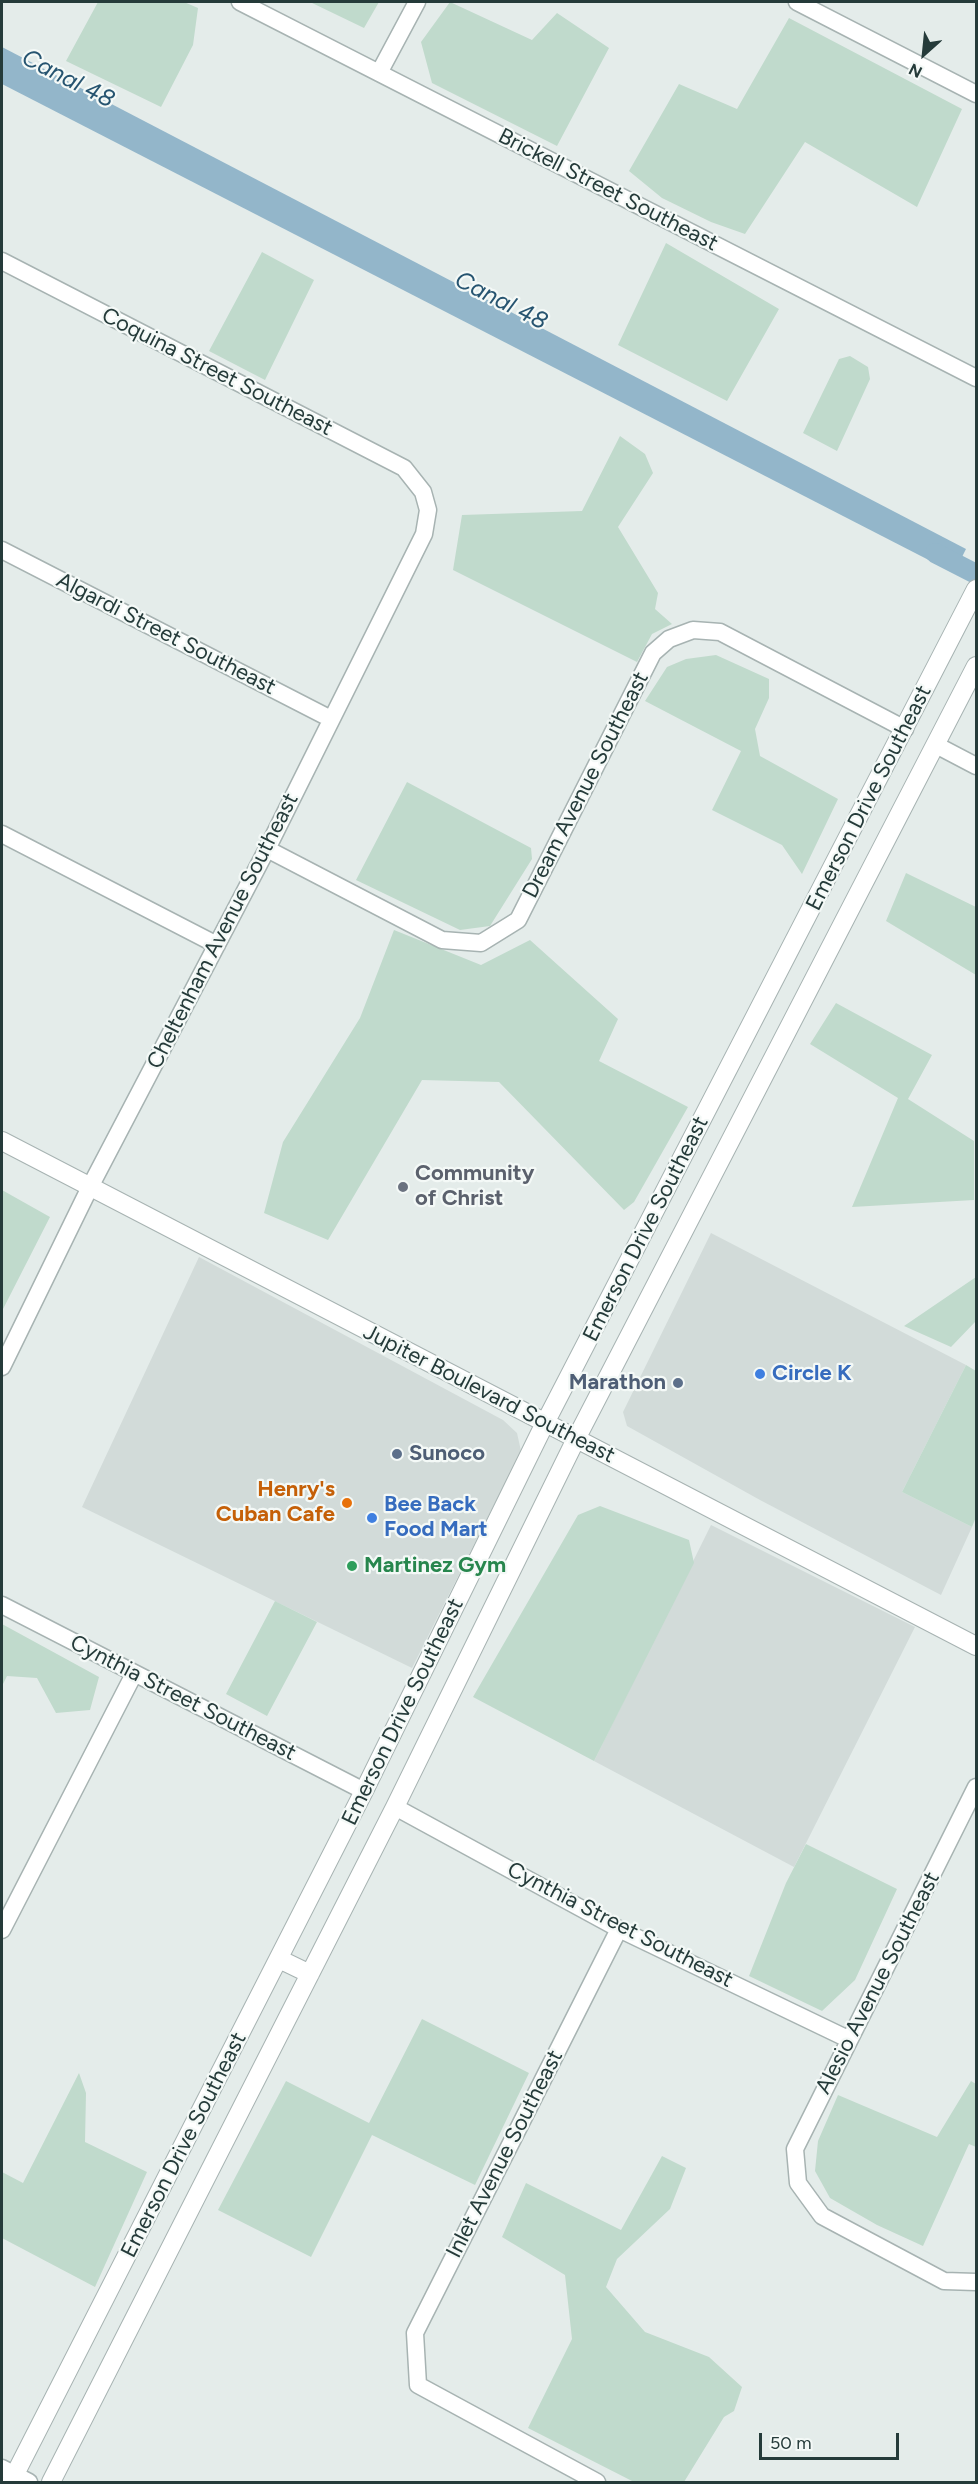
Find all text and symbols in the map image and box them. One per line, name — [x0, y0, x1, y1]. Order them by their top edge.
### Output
north arrow — [894, 24, 954, 84]
water label: Canal 48 — [17, 44, 119, 114]
text: N — [906, 59, 925, 82]
street label: Brickell Street Southeast — [494, 123, 722, 257]
water label: Canal 48 — [450, 266, 552, 336]
street label: Coquina Street Southeast — [97, 302, 337, 442]
street label: Algardi Street Southeast — [52, 567, 280, 701]
street label: Dream Avenue Southeast — [517, 667, 655, 903]
street label: Emerson Drive Southeast — [801, 681, 937, 915]
street label: Cheltenham Avenue Southeast — [142, 789, 304, 1073]
street label: Emerson Drive Southeast — [578, 1112, 714, 1346]
place label: Community of Christ — [415, 1161, 534, 1212]
marker: Community of Christ — [396, 1180, 410, 1194]
street label: Jupiter Boulevard Southeast — [359, 1319, 619, 1469]
place label: Circle K — [772, 1361, 852, 1387]
marker: Circle K — [753, 1367, 767, 1381]
place label: Marathon — [569, 1370, 666, 1396]
marker: Marathon — [671, 1376, 685, 1390]
place label: Sunoco — [409, 1441, 485, 1467]
marker: Sunoco — [390, 1447, 404, 1461]
place label: Henry's Cuban Cafe — [216, 1477, 335, 1528]
place label: Bee Back Food Mart — [384, 1492, 488, 1544]
marker: Henry's Cuban Cafe — [340, 1496, 354, 1510]
marker: Bee Back Food Mart — [365, 1511, 379, 1525]
place label: Martinez Gym — [364, 1553, 506, 1579]
marker: Martinez Gym — [345, 1559, 359, 1573]
street label: Emerson Drive Southeast — [337, 1594, 469, 1830]
street label: Cynthia Street Southeast — [66, 1629, 300, 1767]
street label: Cynthia Street Southeast — [503, 1856, 737, 1994]
street label: Alesio Avenue Southeast — [810, 1867, 946, 2099]
street label: Emerson Drive Southeast — [116, 2028, 252, 2262]
street label: Inlet Avenue Southeast — [441, 2046, 569, 2262]
scale bar — [762, 2421, 902, 2459]
text: 50 m — [770, 2432, 812, 2454]

